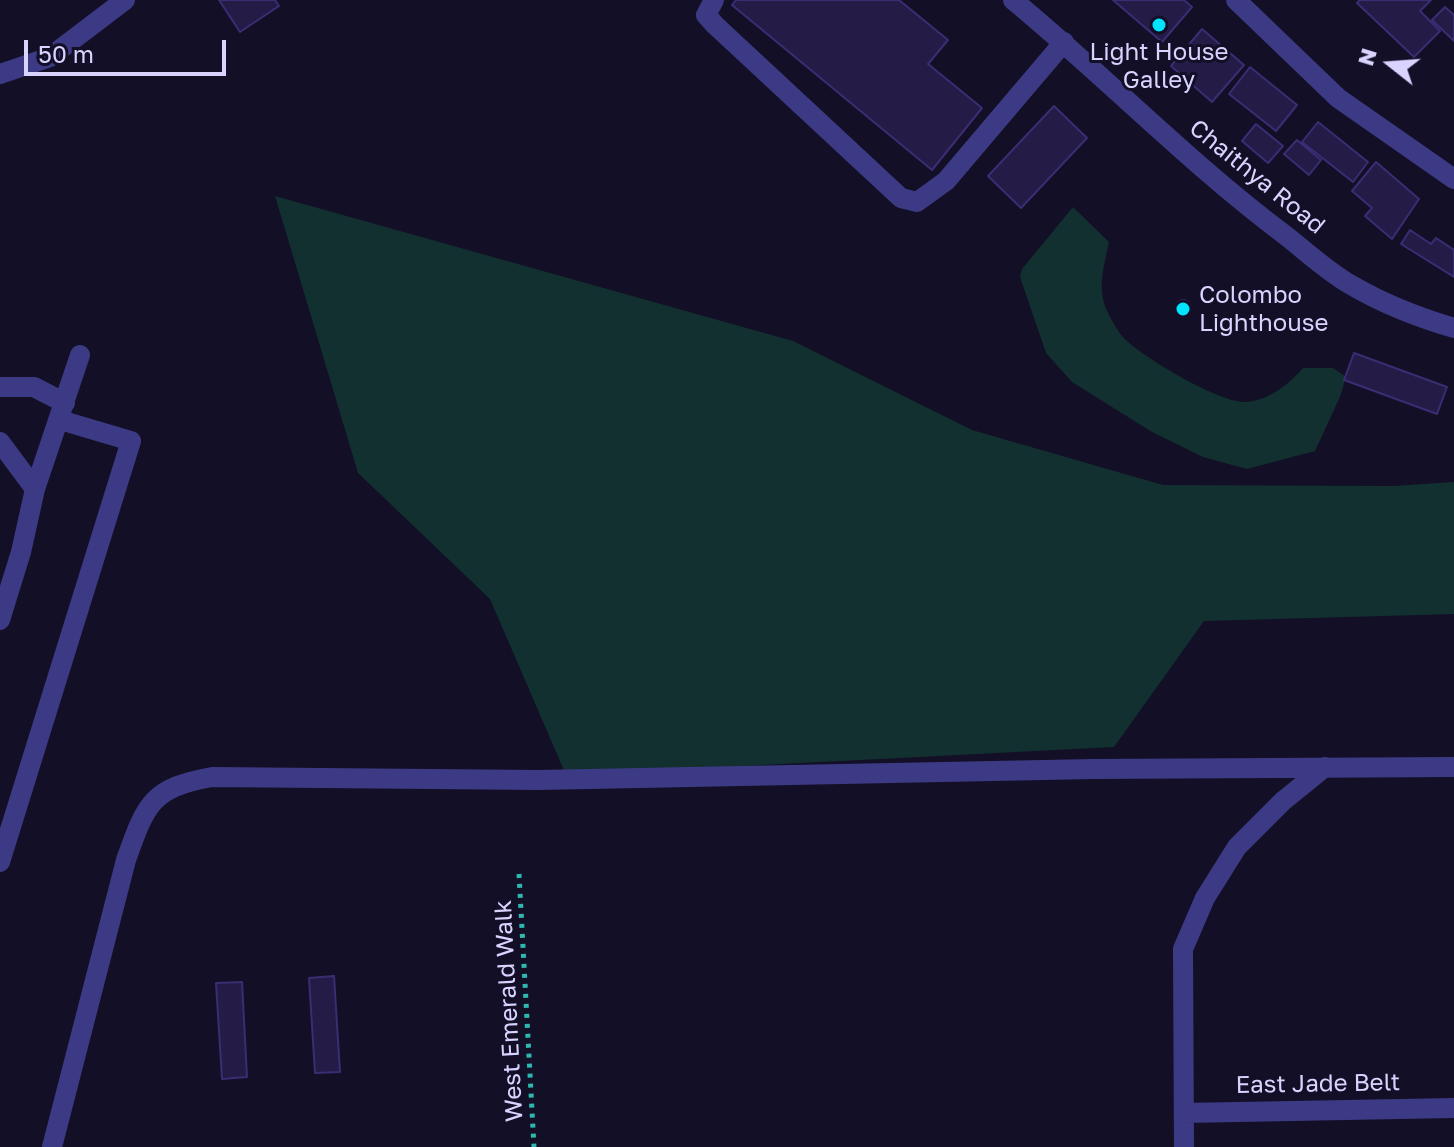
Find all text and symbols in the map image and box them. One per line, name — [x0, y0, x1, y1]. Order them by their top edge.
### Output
marker: Light House Galley — [1150, 16, 1168, 34]
scale bar — [28, 24, 230, 74]
north arrow — [1350, 24, 1430, 104]
place label: Light House Galley — [1090, 38, 1228, 94]
text: 50 m — [38, 39, 94, 68]
text: N — [1351, 45, 1382, 69]
street label: Chaithya Road — [1183, 114, 1331, 240]
place label: Colombo Lighthouse — [1199, 281, 1328, 337]
marker: Colombo Lighthouse — [1174, 300, 1192, 318]
street label: West Emerald Walk — [489, 899, 529, 1123]
street label: East Jade Belt — [1235, 1068, 1401, 1100]

